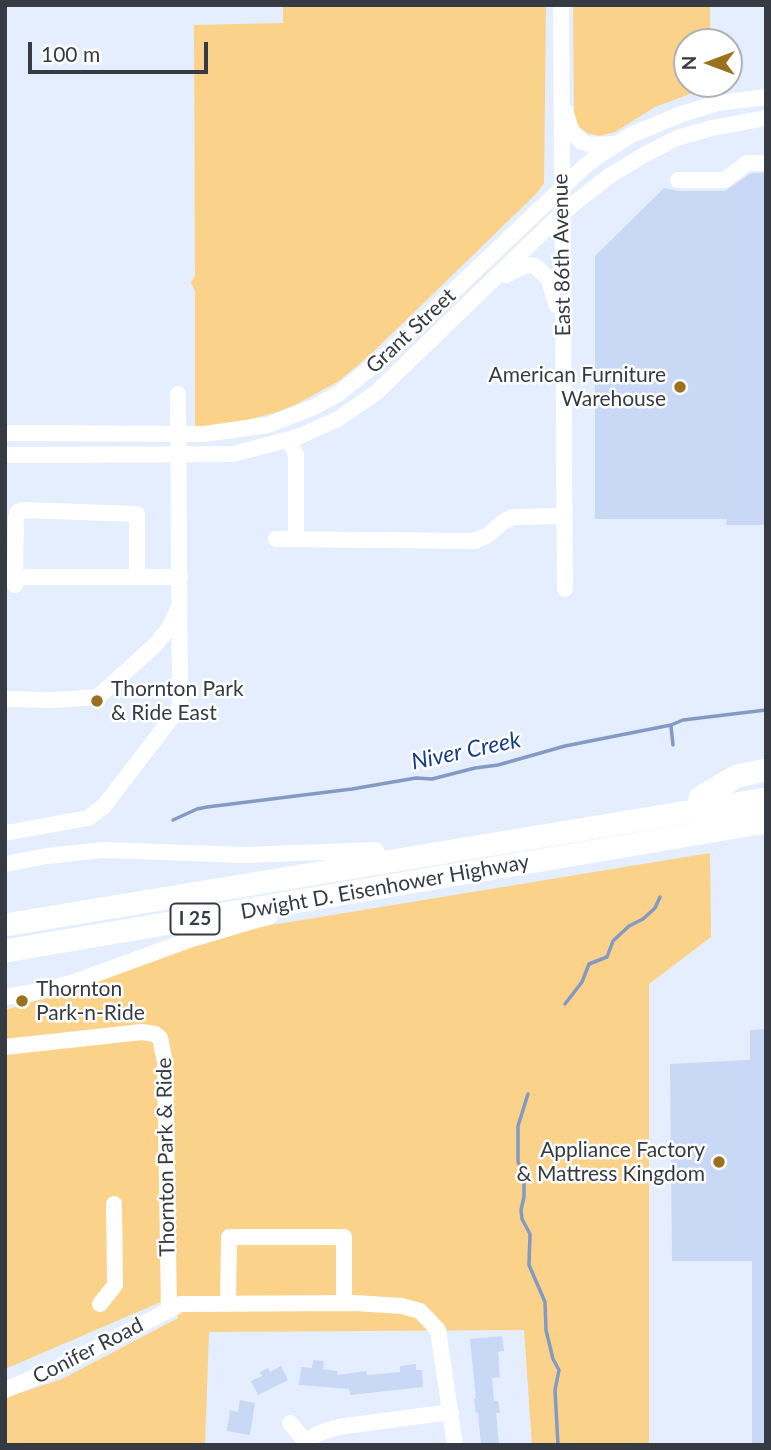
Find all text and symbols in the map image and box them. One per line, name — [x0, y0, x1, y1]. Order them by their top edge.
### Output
scale bar — [32, 28, 212, 72]
north arrow — [673, 28, 743, 98]
text: 100 m — [41, 41, 100, 66]
text: N — [677, 56, 700, 70]
street label: East 86th Avenue — [548, 173, 576, 337]
street label: Grant Street — [361, 283, 461, 379]
place label: American Furniture Warehouse — [488, 362, 666, 412]
marker: American Furniture Warehouse — [672, 379, 688, 395]
place label: Thornton Park & Ride East — [111, 676, 244, 726]
marker: Thornton Park & Ride East — [89, 693, 105, 709]
water label: Niver Creek — [409, 726, 523, 776]
street label: Dwight D. Eisenhower Highway — [239, 849, 531, 925]
road number: I 25 — [170, 903, 220, 934]
place label: Thornton Park-n-Ride — [36, 976, 145, 1026]
marker: Thornton Park-n-Ride — [14, 993, 30, 1009]
street label: Thornton Park & Ride — [152, 1057, 180, 1257]
place label: Appliance Factory & Mattress Kingdom — [517, 1137, 705, 1187]
marker: Appliance Factory & Mattress Kingdom — [711, 1154, 727, 1170]
street label: Conifer Road — [29, 1312, 147, 1390]

